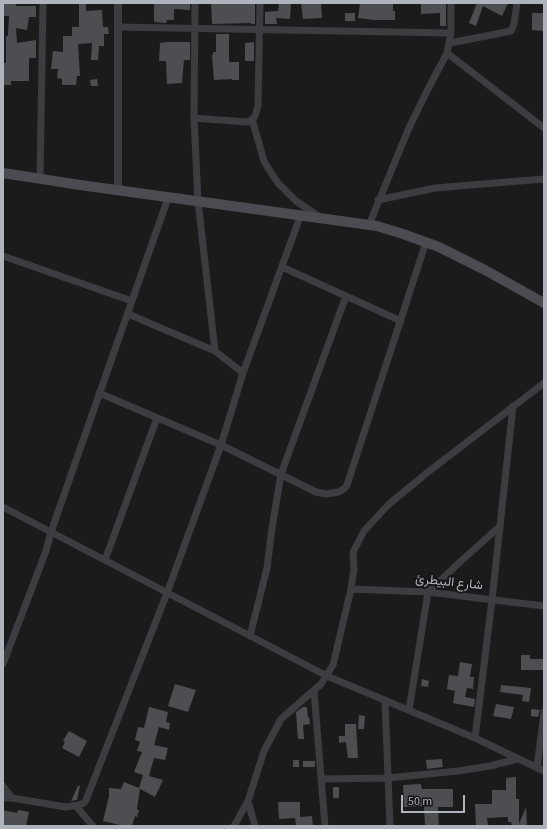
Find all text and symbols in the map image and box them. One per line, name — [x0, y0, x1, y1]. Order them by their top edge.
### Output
street label: شارع البيطرئ — [415, 572, 483, 594]
scale bar — [403, 787, 467, 813]
text: 50 m — [408, 793, 432, 810]

